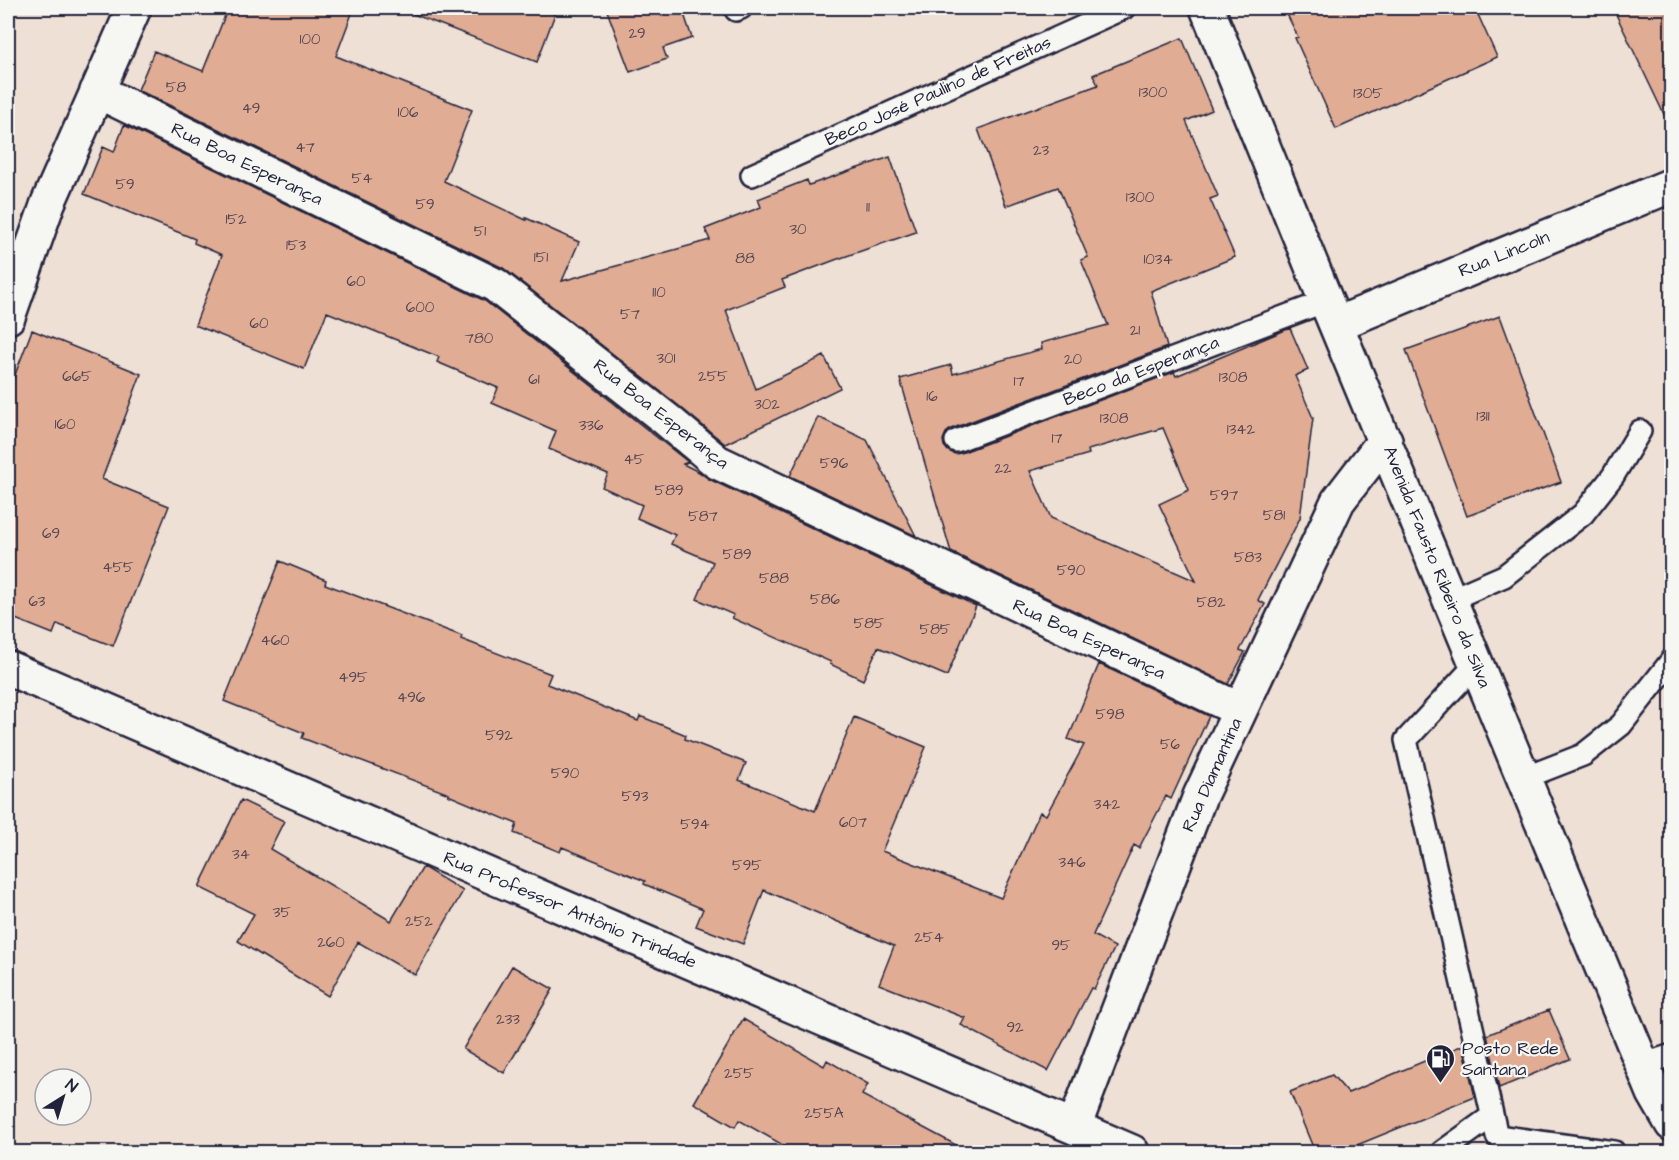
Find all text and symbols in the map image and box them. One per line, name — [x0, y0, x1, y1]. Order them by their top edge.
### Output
house number: 29 — [628, 23, 646, 44]
house number: 100 — [300, 29, 321, 50]
street label: Beco José Paulino de Freitas — [821, 30, 1055, 152]
house number: 58 — [166, 77, 186, 98]
house number: 1300 — [1139, 82, 1168, 103]
house number: 1305 — [1353, 83, 1383, 104]
house number: 49 — [242, 98, 260, 119]
house number: 106 — [398, 102, 419, 123]
street label: Rua Boa Esperança — [167, 116, 327, 212]
house number: 47 — [295, 137, 315, 158]
house number: 23 — [1033, 140, 1049, 161]
house number: 54 — [352, 168, 372, 189]
house number: 59 — [115, 174, 135, 195]
house number: 1300 — [1126, 187, 1155, 208]
house number: 59 — [415, 194, 435, 215]
house number: 11 — [866, 197, 870, 218]
house number: 152 — [225, 209, 247, 230]
house number: 30 — [789, 219, 807, 240]
house number: 51 — [474, 221, 486, 242]
street label: Rua Lincoln — [1455, 224, 1553, 284]
house number: 153 — [286, 235, 306, 256]
house number: 151 — [534, 247, 548, 268]
house number: 88 — [735, 248, 755, 269]
house number: 1034 — [1143, 249, 1173, 270]
house number: 60 — [347, 271, 366, 292]
house number: 110 — [652, 282, 666, 303]
house number: 600 — [406, 297, 435, 318]
house number: 57 — [620, 304, 640, 325]
house number: 60 — [250, 313, 269, 334]
house number: 21 — [1130, 320, 1140, 341]
house number: 780 — [465, 328, 494, 349]
street label: Beco da Esperança — [1060, 330, 1222, 412]
house number: 301 — [656, 348, 676, 369]
house number: 20 — [1064, 349, 1083, 370]
street label: Rua Boa Esperança — [588, 353, 734, 475]
house number: 665 — [62, 366, 92, 387]
house number: 255 — [698, 366, 728, 387]
house number: 1308 — [1219, 367, 1248, 388]
house number: 61 — [528, 369, 540, 390]
house number: 17 — [1013, 371, 1025, 392]
house number: 16 — [926, 386, 938, 407]
house number: 302 — [754, 394, 780, 415]
house number: 1311 — [1476, 406, 1490, 427]
house number: 1308 — [1100, 408, 1129, 429]
house number: 160 — [55, 414, 76, 435]
house number: 336 — [579, 415, 604, 436]
house number: 1342 — [1227, 419, 1256, 440]
house number: 17 — [1051, 428, 1063, 449]
street label: Avenida Fausto Ribeiro da Silva — [1377, 442, 1497, 692]
house number: 45 — [624, 449, 645, 470]
house number: 596 — [820, 453, 849, 474]
house number: 22 — [994, 458, 1012, 479]
house number: 589 — [655, 480, 683, 501]
house number: 597 — [1210, 485, 1238, 506]
house number: 581 — [1263, 505, 1285, 526]
house number: 587 — [688, 506, 718, 527]
house number: 69 — [42, 523, 60, 544]
house number: 589 — [723, 544, 751, 565]
house number: 583 — [1234, 547, 1262, 568]
house number: 455 — [102, 557, 134, 578]
house number: 590 — [1057, 560, 1086, 581]
house number: 588 — [759, 568, 789, 589]
house number: 586 — [810, 589, 840, 610]
house number: 63 — [28, 591, 46, 612]
house number: 582 — [1197, 592, 1226, 613]
street label: Rua Boa Esperança — [1009, 593, 1169, 685]
house number: 585 — [854, 613, 885, 634]
house number: 585 — [920, 619, 951, 640]
house number: 460 — [260, 630, 290, 651]
house number: 495 — [338, 667, 368, 688]
house number: 496 — [397, 687, 426, 708]
house number: 598 — [1096, 704, 1125, 725]
street label: Rua Diamantina — [1176, 714, 1248, 836]
house number: 592 — [485, 725, 513, 746]
house number: 56 — [1160, 734, 1181, 755]
house number: 590 — [551, 763, 580, 784]
house number: 593 — [622, 786, 649, 807]
house number: 342 — [1094, 794, 1121, 815]
house number: 607 — [839, 812, 867, 833]
house number: 594 — [680, 814, 710, 835]
house number: 34 — [232, 844, 250, 865]
street label: Rua Professor Antônio Trindade — [440, 845, 701, 975]
house number: 346 — [1058, 852, 1086, 873]
house number: 595 — [732, 855, 762, 876]
house number: 35 — [273, 902, 291, 923]
house number: 252 — [405, 911, 433, 932]
house number: 254 — [914, 927, 944, 948]
house number: 260 — [317, 932, 345, 953]
house number: 95 — [1051, 935, 1071, 956]
house number: 233 — [496, 1009, 520, 1030]
house number: 92 — [1006, 1017, 1024, 1038]
place label: Posto Rede Santana — [1462, 1036, 1559, 1082]
fuel station icon: Posto Rede Santana — [1425, 1042, 1457, 1084]
house number: 255 — [724, 1063, 754, 1084]
north arrow — [33, 1067, 93, 1127]
text: N — [61, 1074, 82, 1098]
house number: 255A — [804, 1103, 844, 1124]

